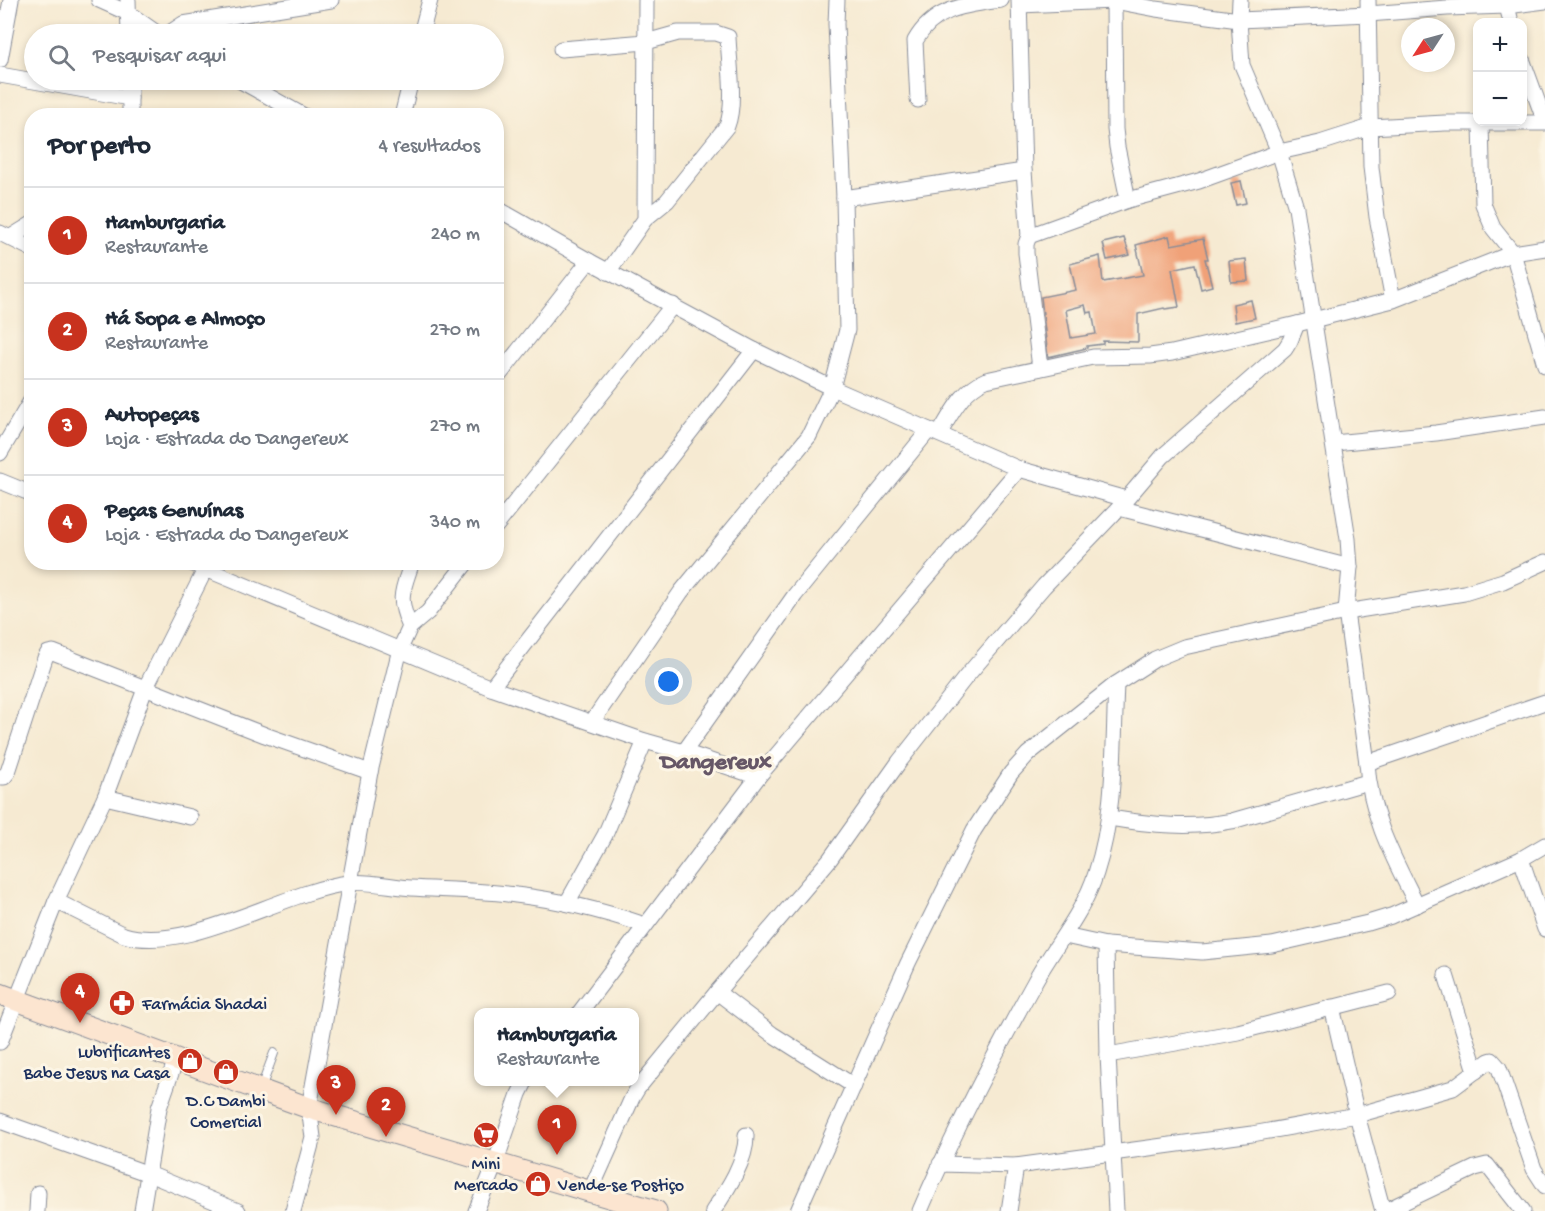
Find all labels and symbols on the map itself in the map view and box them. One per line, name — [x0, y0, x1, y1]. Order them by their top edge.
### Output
north arrow — [1401, 18, 1455, 72]
your location — [654, 667, 683, 696]
district label: Dangereux — [658, 749, 772, 778]
pin: 4 — [60, 974, 100, 1023]
pharmacy icon: Farmácia Shadai — [107, 988, 137, 1018]
place label: Farmácia Shadai — [141, 995, 267, 1016]
place label: Lubrificantes Babe Jesus na Casa — [23, 1043, 171, 1085]
shop icon: Lubrificantes Babe Jesus na Casa — [175, 1046, 205, 1076]
shop icon: D.C Dambi Comercial — [211, 1057, 241, 1087]
pin: 3 — [316, 1066, 356, 1115]
pin: 2 — [366, 1088, 406, 1137]
place label: D.C Dambi Comercial — [185, 1092, 266, 1134]
pin: 1 — [538, 1106, 576, 1155]
supermarket icon: Mini Mercado — [471, 1120, 501, 1150]
place label: Mini Mercado — [454, 1155, 518, 1197]
shop icon: Vende-se Postiço — [523, 1169, 553, 1199]
place label: Vende-se Postiço — [557, 1176, 684, 1197]

